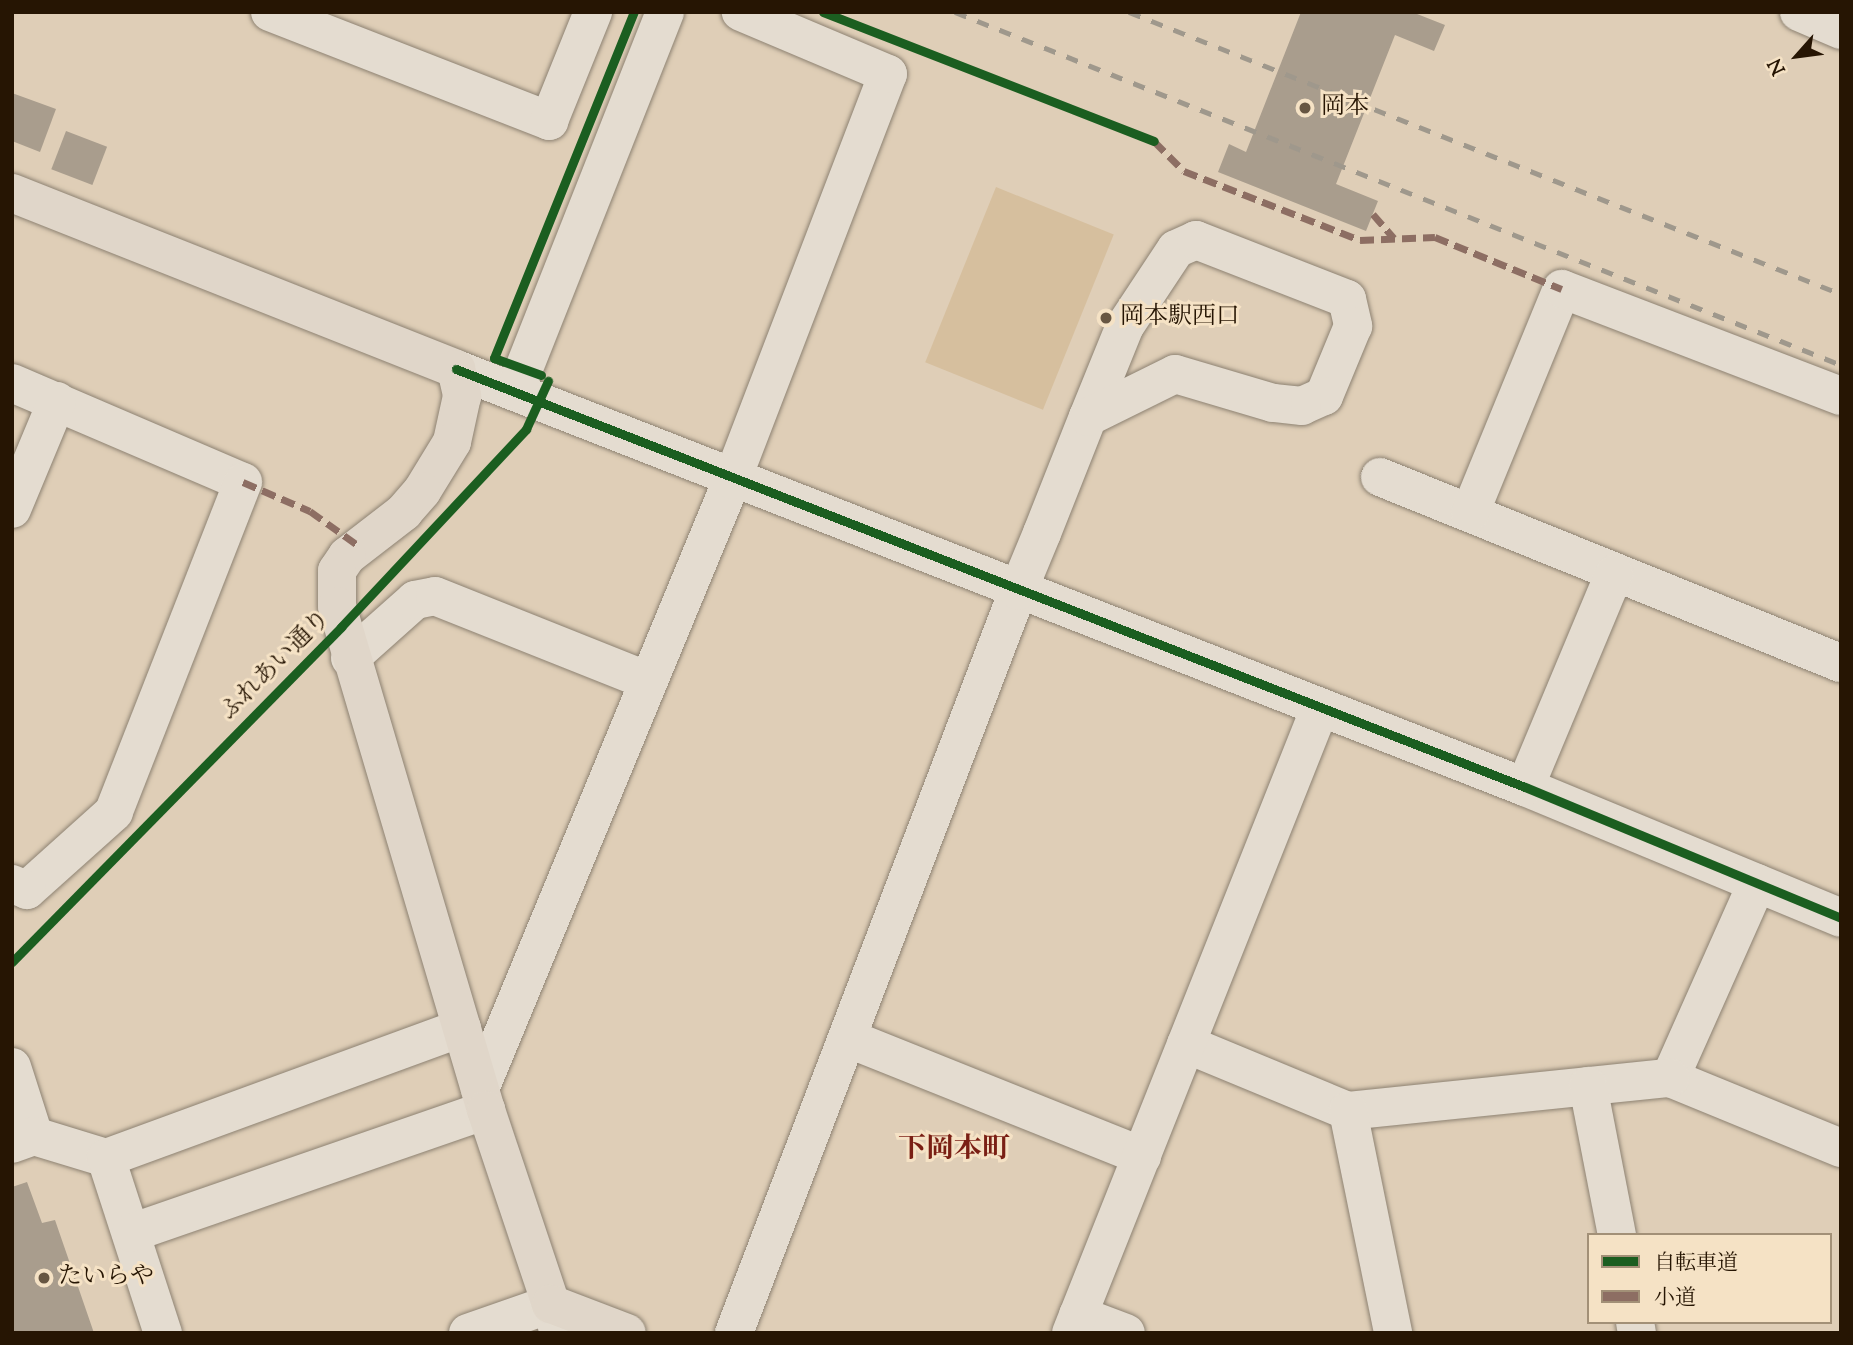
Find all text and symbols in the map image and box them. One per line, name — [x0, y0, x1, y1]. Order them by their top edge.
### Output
north arrow — [1762, 21, 1832, 91]
text: N — [1763, 53, 1794, 79]
place label: 岡本 — [1321, 94, 1369, 122]
marker: 岡本 — [1295, 98, 1315, 118]
place label: 岡本駅西口 — [1120, 304, 1240, 332]
marker: 岡本駅西口 — [1098, 310, 1114, 326]
street label: ふれあい通り — [215, 605, 337, 727]
district label: 下岡本町 — [898, 1133, 1010, 1167]
legend — [1587, 1233, 1832, 1324]
text: 自転車道 — [1654, 1249, 1738, 1279]
place label: たいらや — [58, 1264, 154, 1292]
marker: たいらや — [36, 1270, 52, 1286]
text: 小道 — [1654, 1284, 1696, 1314]

